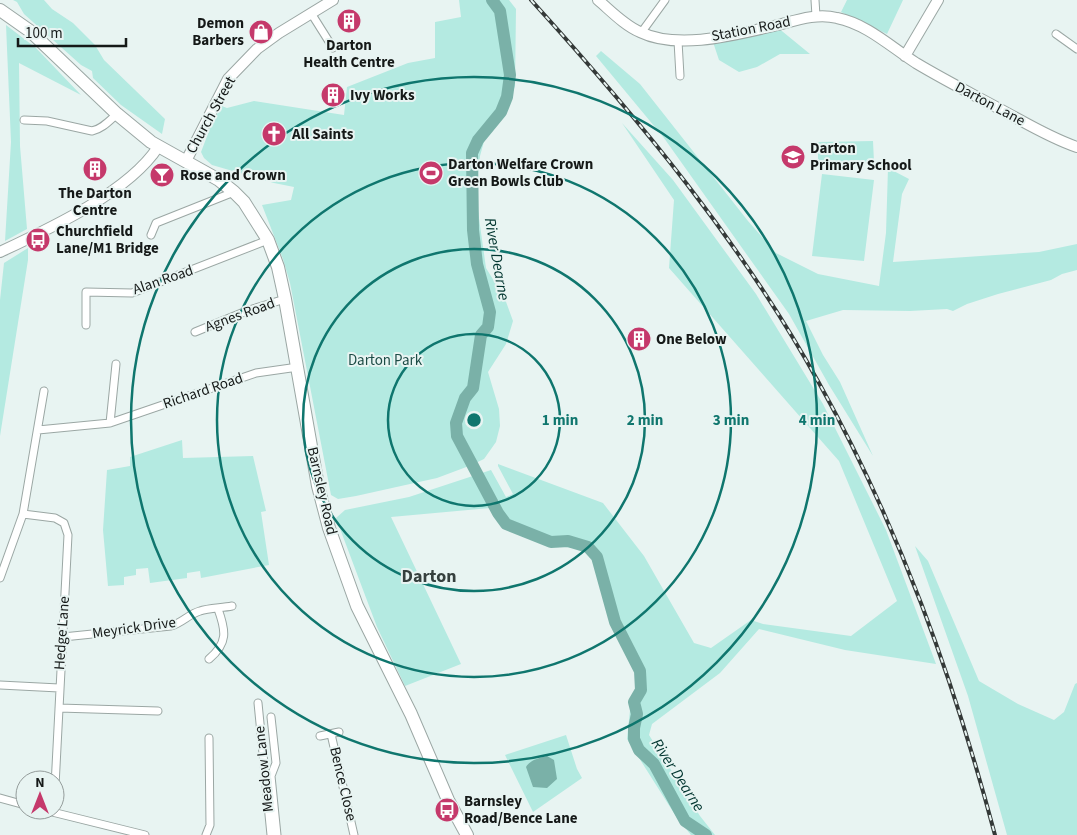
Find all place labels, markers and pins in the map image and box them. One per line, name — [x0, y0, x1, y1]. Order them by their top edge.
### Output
building icon: Darton Health Centre — [336, 8, 362, 34]
place label: Demon Barbers — [192, 13, 244, 51]
shop icon: Demon Barbers — [248, 19, 274, 45]
place label: Darton Health Centre — [303, 35, 395, 73]
building icon: Ivy Works — [320, 82, 346, 108]
place label: Ivy Works — [350, 85, 415, 106]
church icon: All Saints — [261, 121, 287, 147]
place label: All Saints — [291, 124, 354, 145]
place label: Darton Primary School — [810, 138, 912, 176]
school or university icon: Darton Primary School — [780, 144, 806, 170]
place label: Darton Welfare Crown Green Bowls Club — [448, 154, 593, 192]
building icon: The Darton Centre — [82, 156, 108, 182]
sports icon: Darton Welfare Crown Green Bowls Club — [418, 160, 444, 186]
bar icon: Rose and Crown — [149, 162, 175, 188]
place label: Rose and Crown — [180, 165, 286, 186]
place label: The Darton Centre — [58, 183, 132, 221]
place label: Churchfield Lane/M1 Bridge — [56, 221, 159, 259]
bus stop icon: Churchfield Lane/M1 Bridge — [25, 227, 51, 253]
building icon: One Below — [626, 326, 652, 352]
place label: One Below — [656, 329, 727, 350]
centre of rings — [465, 411, 483, 429]
place label: Barnsley Road/Bence Lane — [464, 791, 578, 829]
bus stop icon: Barnsley Road/Bence Lane — [434, 797, 460, 823]

